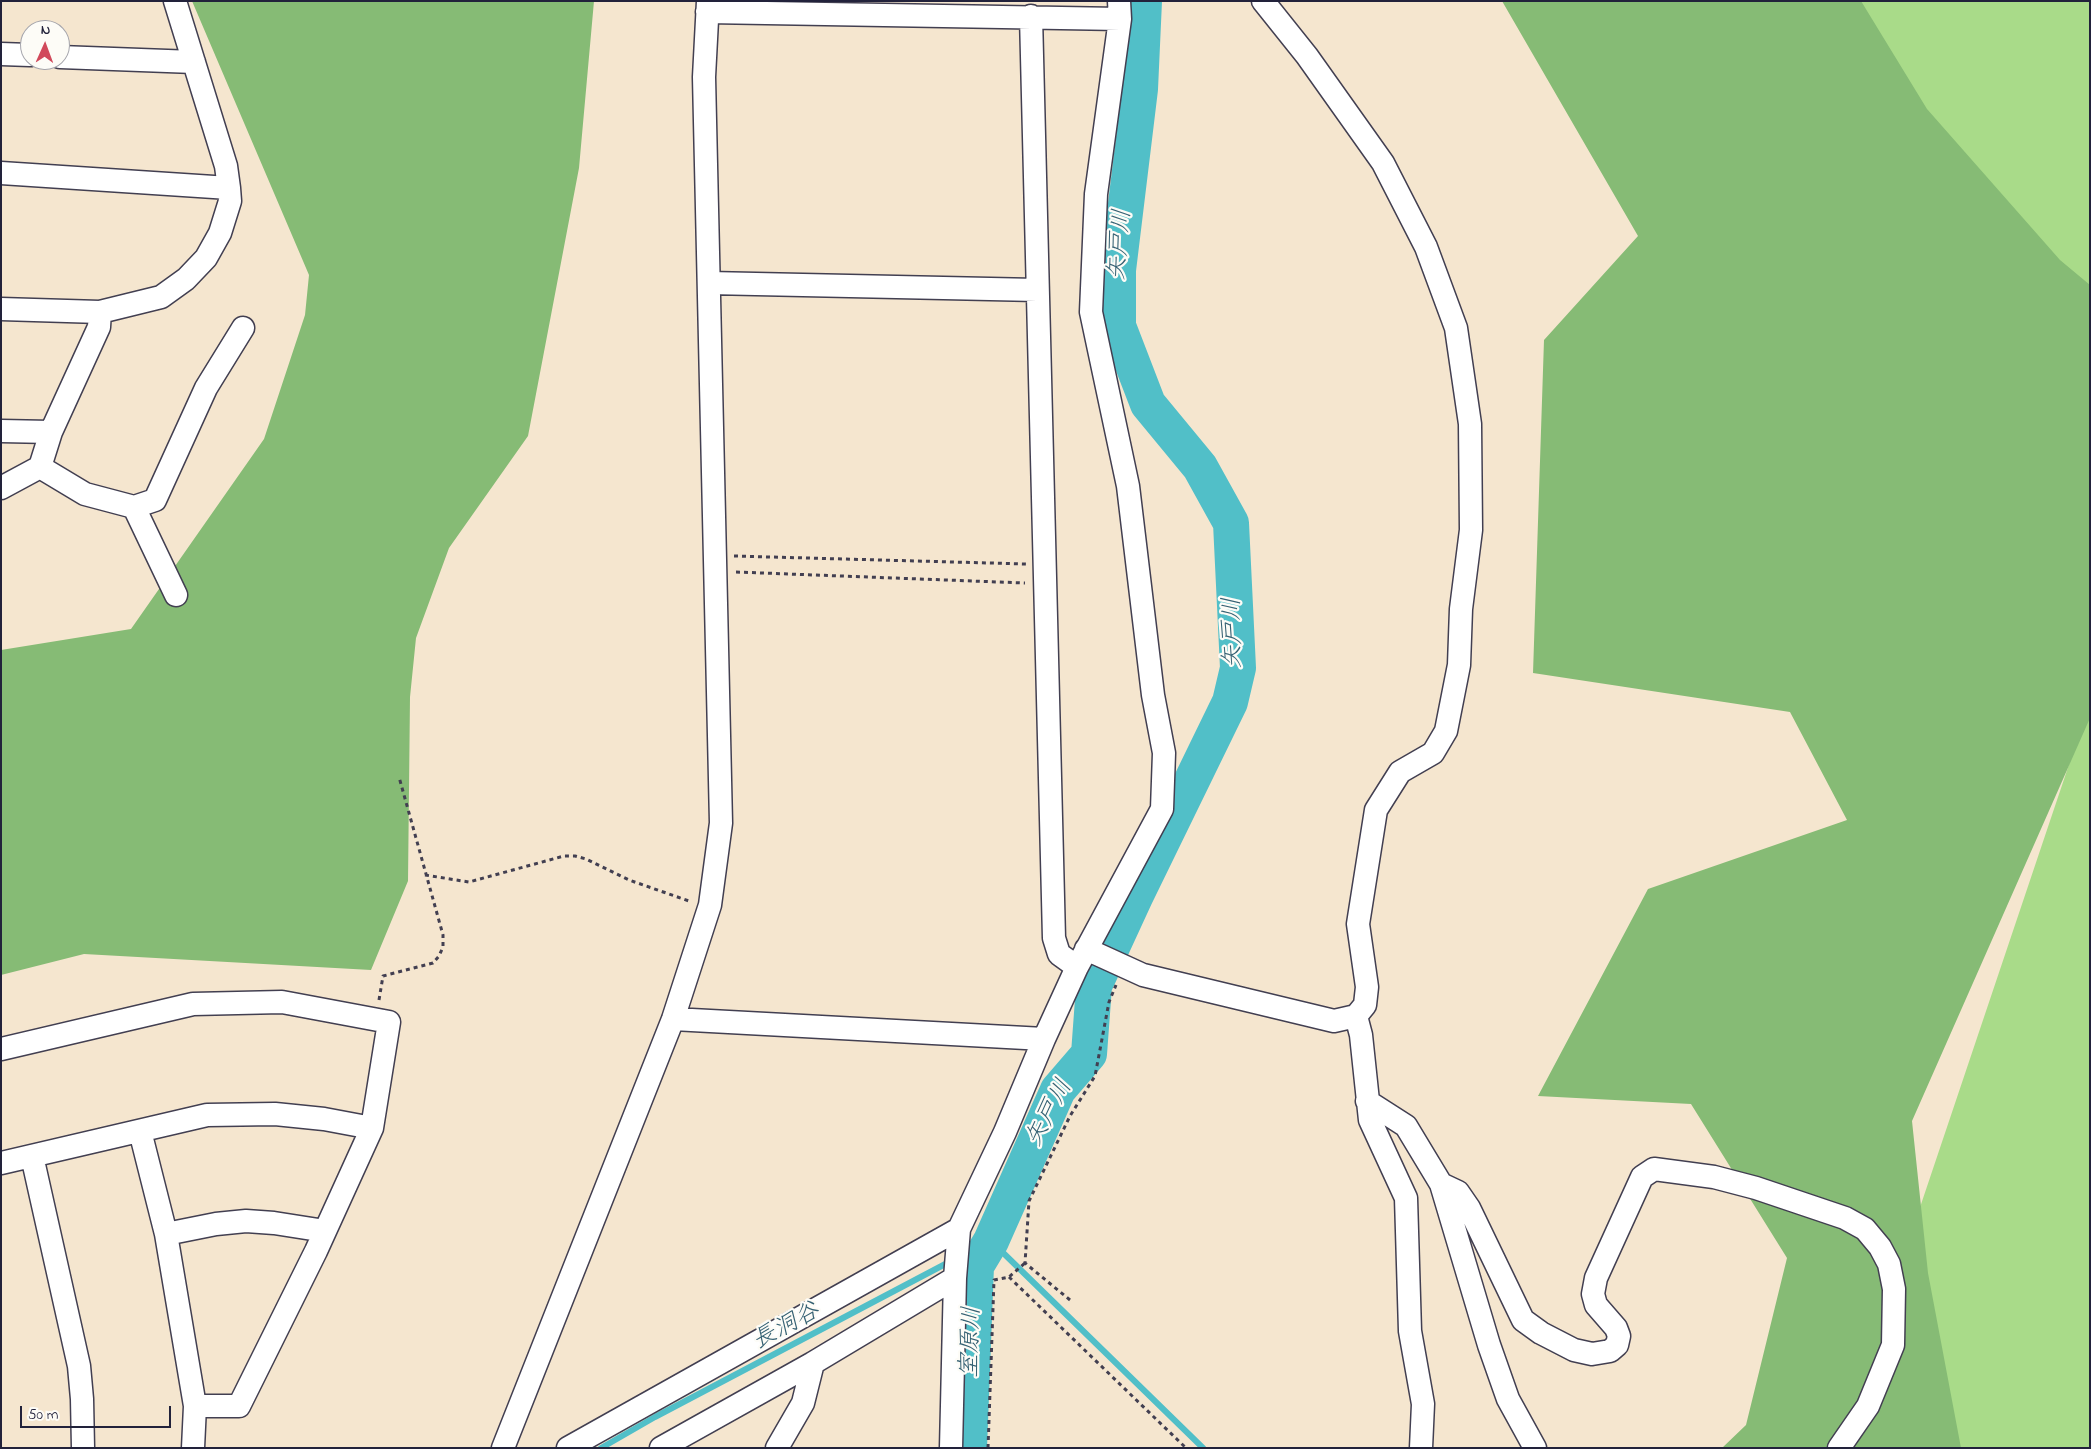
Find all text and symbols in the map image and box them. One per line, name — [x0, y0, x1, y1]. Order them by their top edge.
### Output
north arrow — [20, 20, 70, 70]
text: N — [40, 20, 51, 41]
water label: 矢戸川 — [1105, 208, 1139, 282]
water label: 矢戸川 — [1220, 597, 1250, 669]
water label: 矢戸川 — [1021, 1075, 1081, 1153]
water label: 長洞谷 — [748, 1298, 826, 1358]
water label: 室原川 — [957, 1306, 989, 1378]
scale bar — [22, 1396, 174, 1428]
text: 50 m — [28, 1404, 58, 1426]

